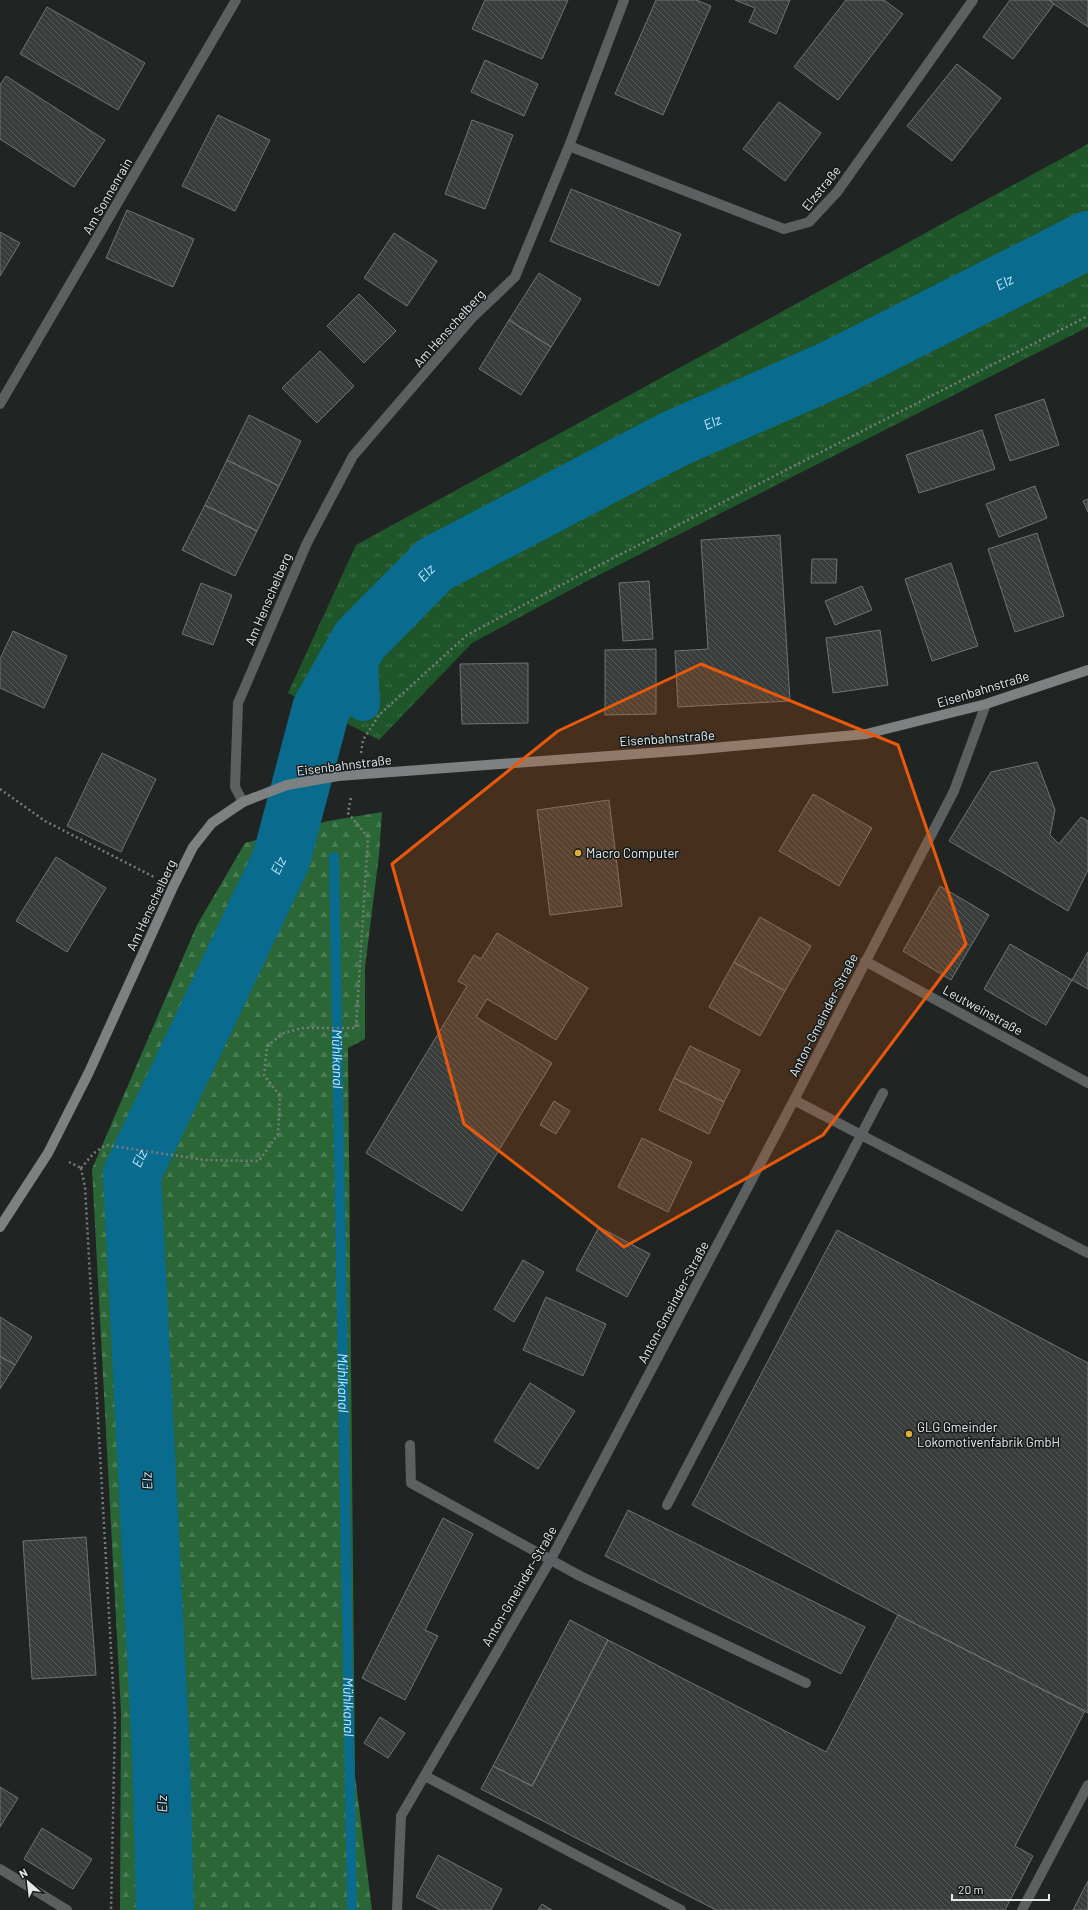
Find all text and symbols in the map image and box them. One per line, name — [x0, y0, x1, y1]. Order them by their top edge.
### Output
street label: Am Sonnenrain — [79, 155, 135, 237]
street label: Elzstraße — [798, 162, 844, 214]
water label: Elz — [993, 270, 1017, 293]
street label: Am Henschelberg — [410, 286, 488, 370]
water label: Elz — [701, 410, 724, 433]
street label: Am Henschelberg — [241, 550, 295, 648]
water label: Elz — [414, 560, 439, 585]
street label: Eisenbahnstraße — [935, 667, 1031, 711]
street label: Eisenbahnstraße — [619, 727, 715, 749]
street label: Eisenbahnstraße — [296, 751, 392, 779]
place label: Macro Computer — [586, 845, 679, 861]
marker: Macro Computer — [573, 848, 583, 858]
water label: Elz — [266, 853, 290, 877]
street label: Am Henschelberg — [123, 857, 179, 953]
street label: Anton-Gmeinder-Straße — [785, 951, 861, 1079]
street label: Leutweinstraße — [940, 981, 1026, 1039]
water label: Mühlkanal — [329, 1029, 347, 1089]
water label: Elz — [128, 1146, 151, 1170]
street label: Anton-Gmeinder-Straße — [634, 1238, 712, 1366]
water label: Mühlkanal — [334, 1353, 352, 1413]
place label: GLG Gmeinder Lokomotivenfabrik GmbH — [917, 1419, 1060, 1450]
marker: GLG Gmeinder Lokomotivenfabrik GmbH — [904, 1429, 914, 1439]
water label: Elz — [138, 1471, 155, 1490]
street label: Anton-Gmeinder-Straße — [478, 1523, 560, 1649]
water label: Mühlkanal — [340, 1677, 358, 1737]
water label: Elz — [153, 1794, 170, 1813]
north arrow — [8, 1862, 48, 1902]
text: N — [17, 1865, 29, 1880]
scale bar — [952, 1876, 1049, 1902]
text: 20 m — [958, 1882, 984, 1896]

